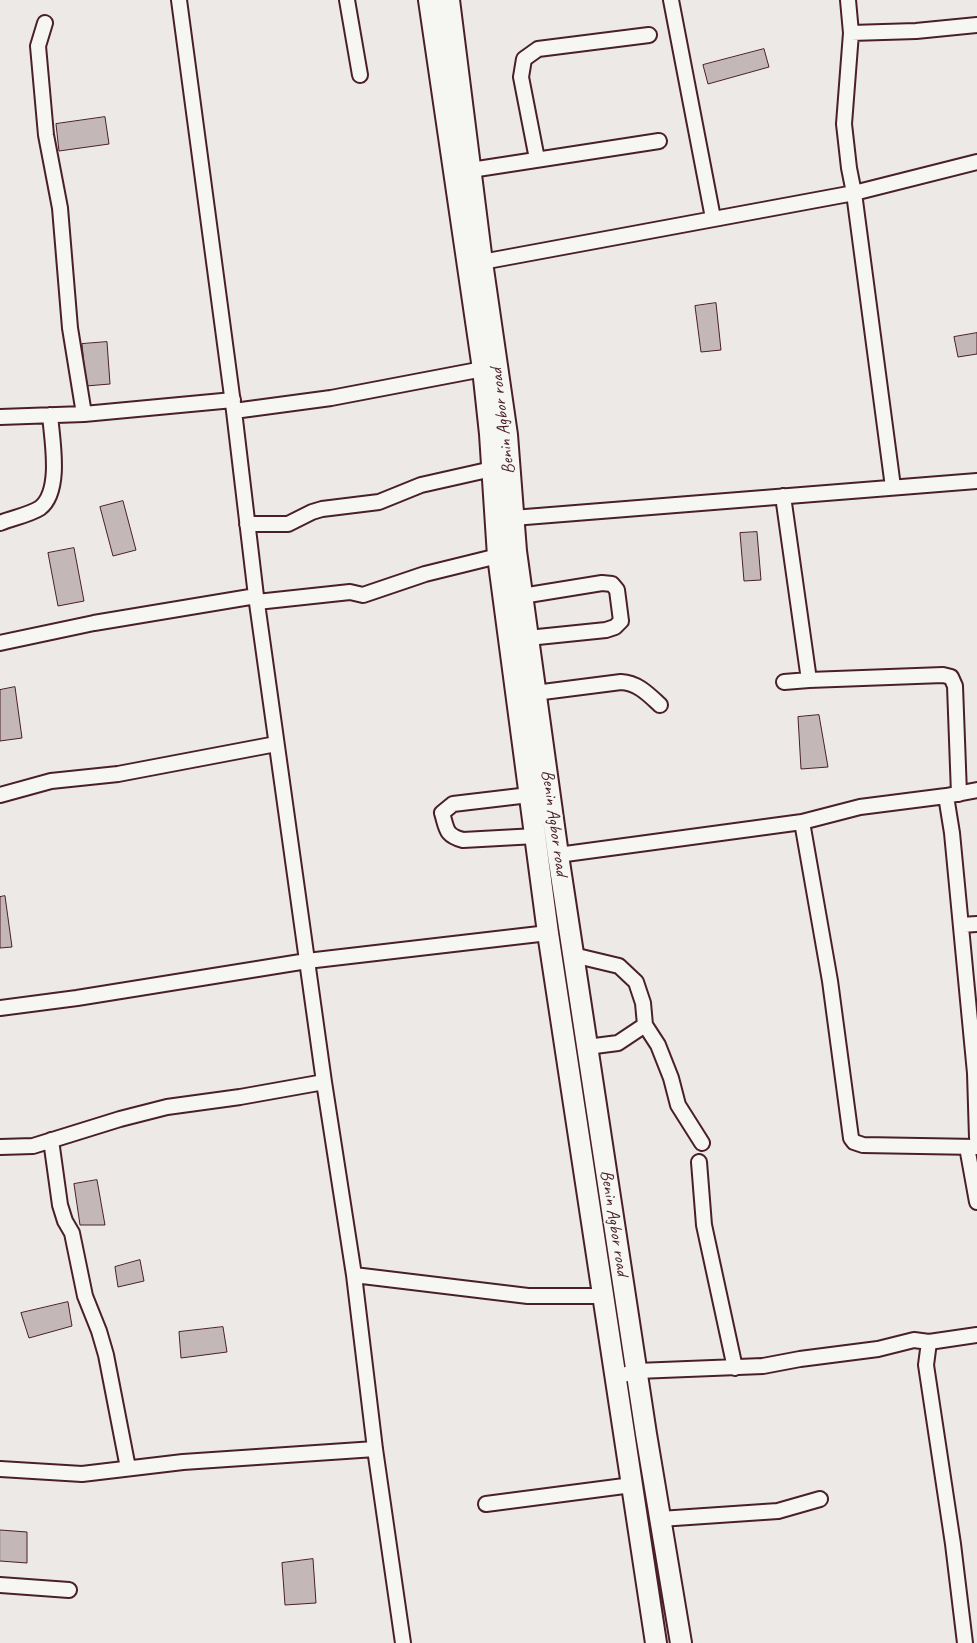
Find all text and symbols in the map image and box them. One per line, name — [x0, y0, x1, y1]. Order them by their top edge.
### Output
street label: Benin Agbor road — [486, 367, 520, 475]
street label: Benin Agbor road — [536, 769, 572, 877]
street label: Benin Agbor road — [595, 1169, 633, 1277]

